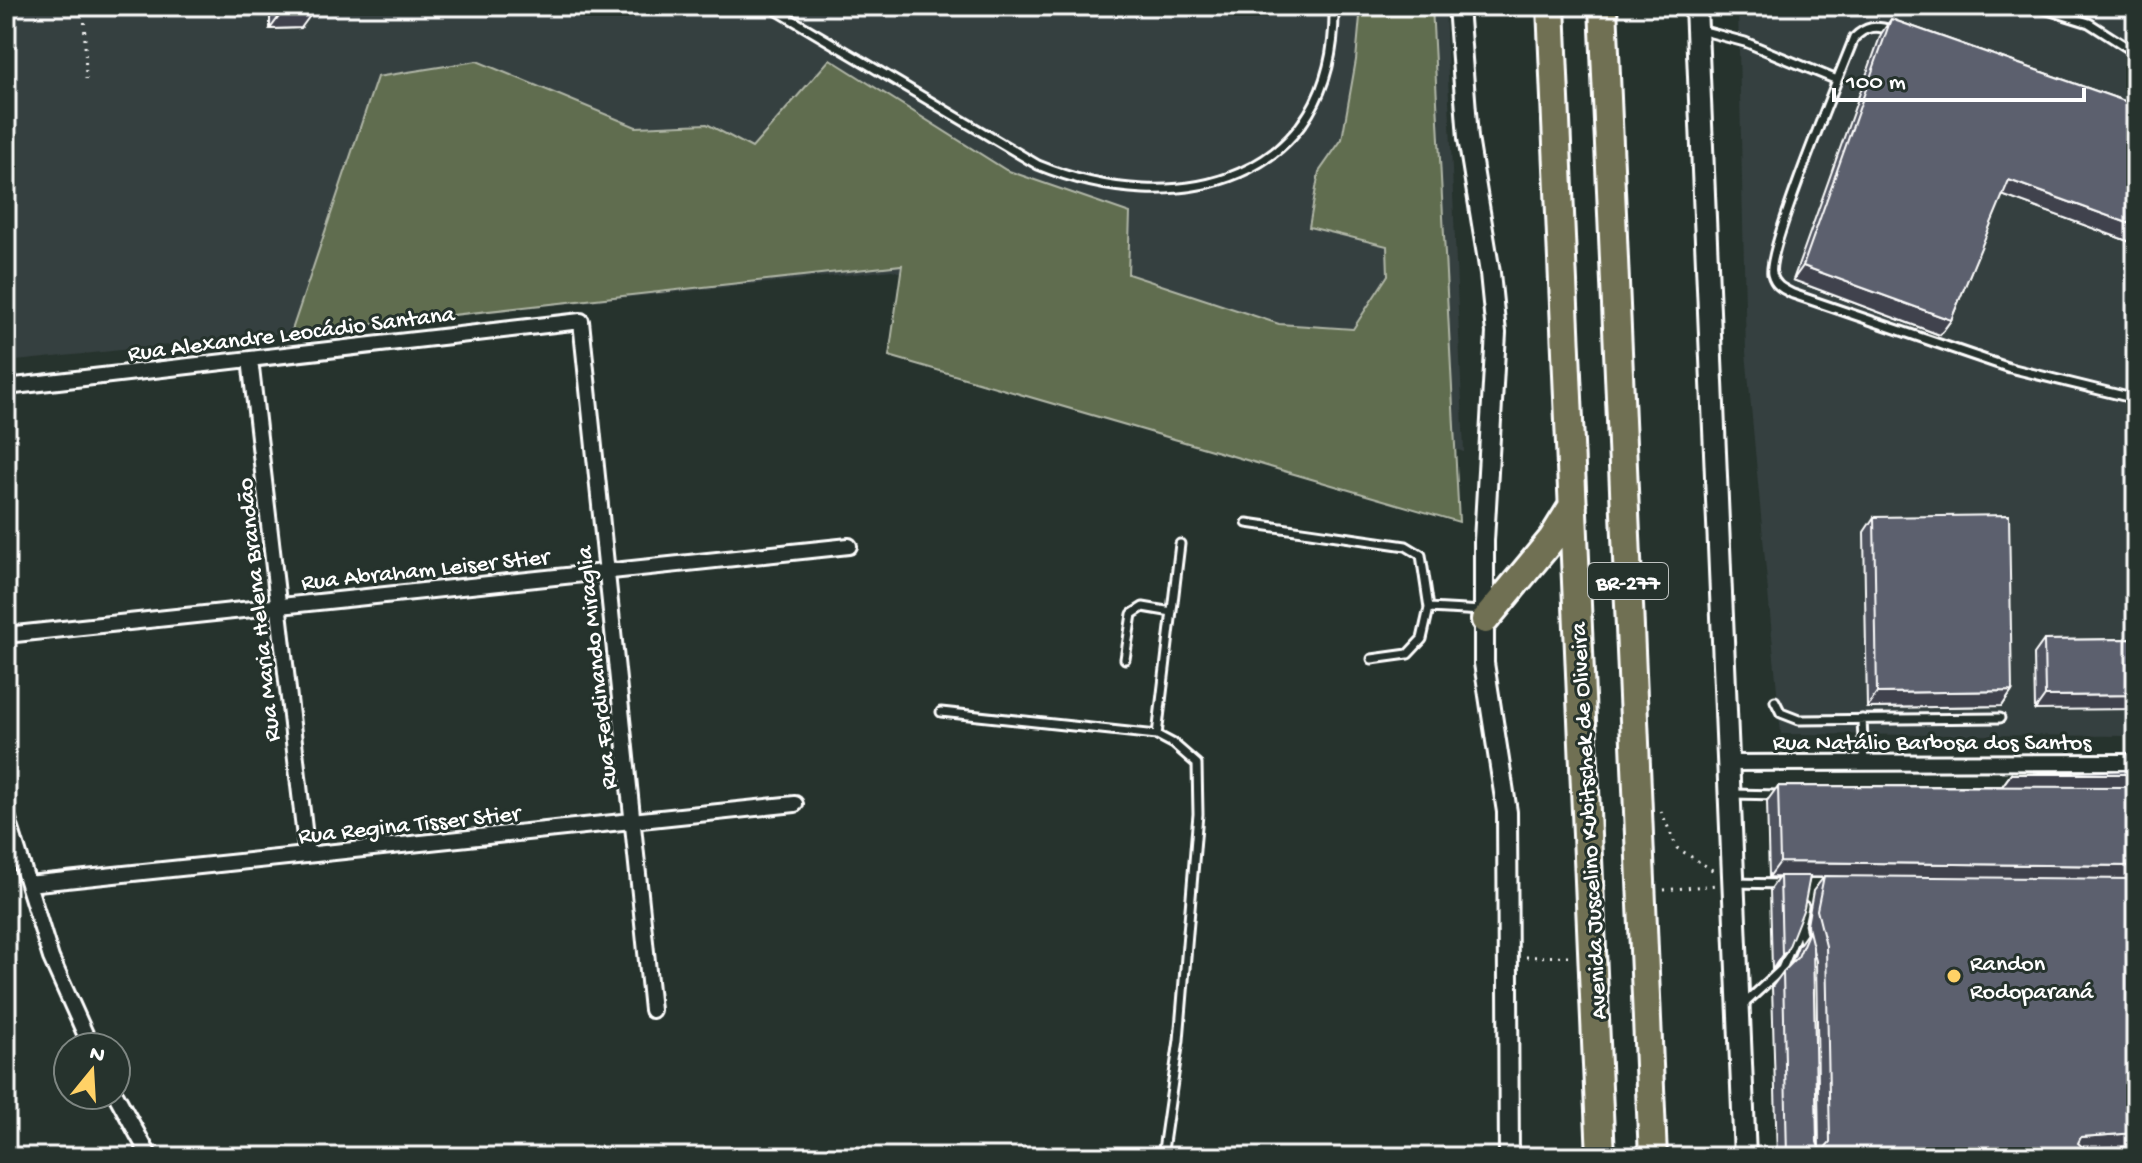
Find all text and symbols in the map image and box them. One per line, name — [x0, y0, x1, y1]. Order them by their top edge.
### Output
scale bar — [1834, 52, 2084, 102]
text: 100 m — [1845, 69, 1906, 98]
street label: Rua Alexandre Leocádio Santana — [126, 301, 457, 370]
street label: Rua Maria Helena Brandão — [232, 476, 289, 743]
street label: Rua Abraham Leiser Stier — [300, 544, 553, 599]
street label: Rua Ferdinando Miraglia — [571, 544, 626, 791]
road number: BR-277 — [1588, 563, 1668, 599]
street label: Avenida Juscelino Kubitschek de Oliveira — [1566, 621, 1615, 1020]
street label: Rua Natálio Barbosa dos Santos — [1773, 730, 2092, 759]
street label: Rua Regina Tisser Stier — [297, 800, 524, 853]
place label: Randon Rodoparaná — [1970, 951, 2094, 1008]
marker: Randon Rodoparaná — [1945, 967, 1963, 985]
north arrow — [52, 1031, 132, 1111]
text: N — [86, 1041, 108, 1070]

